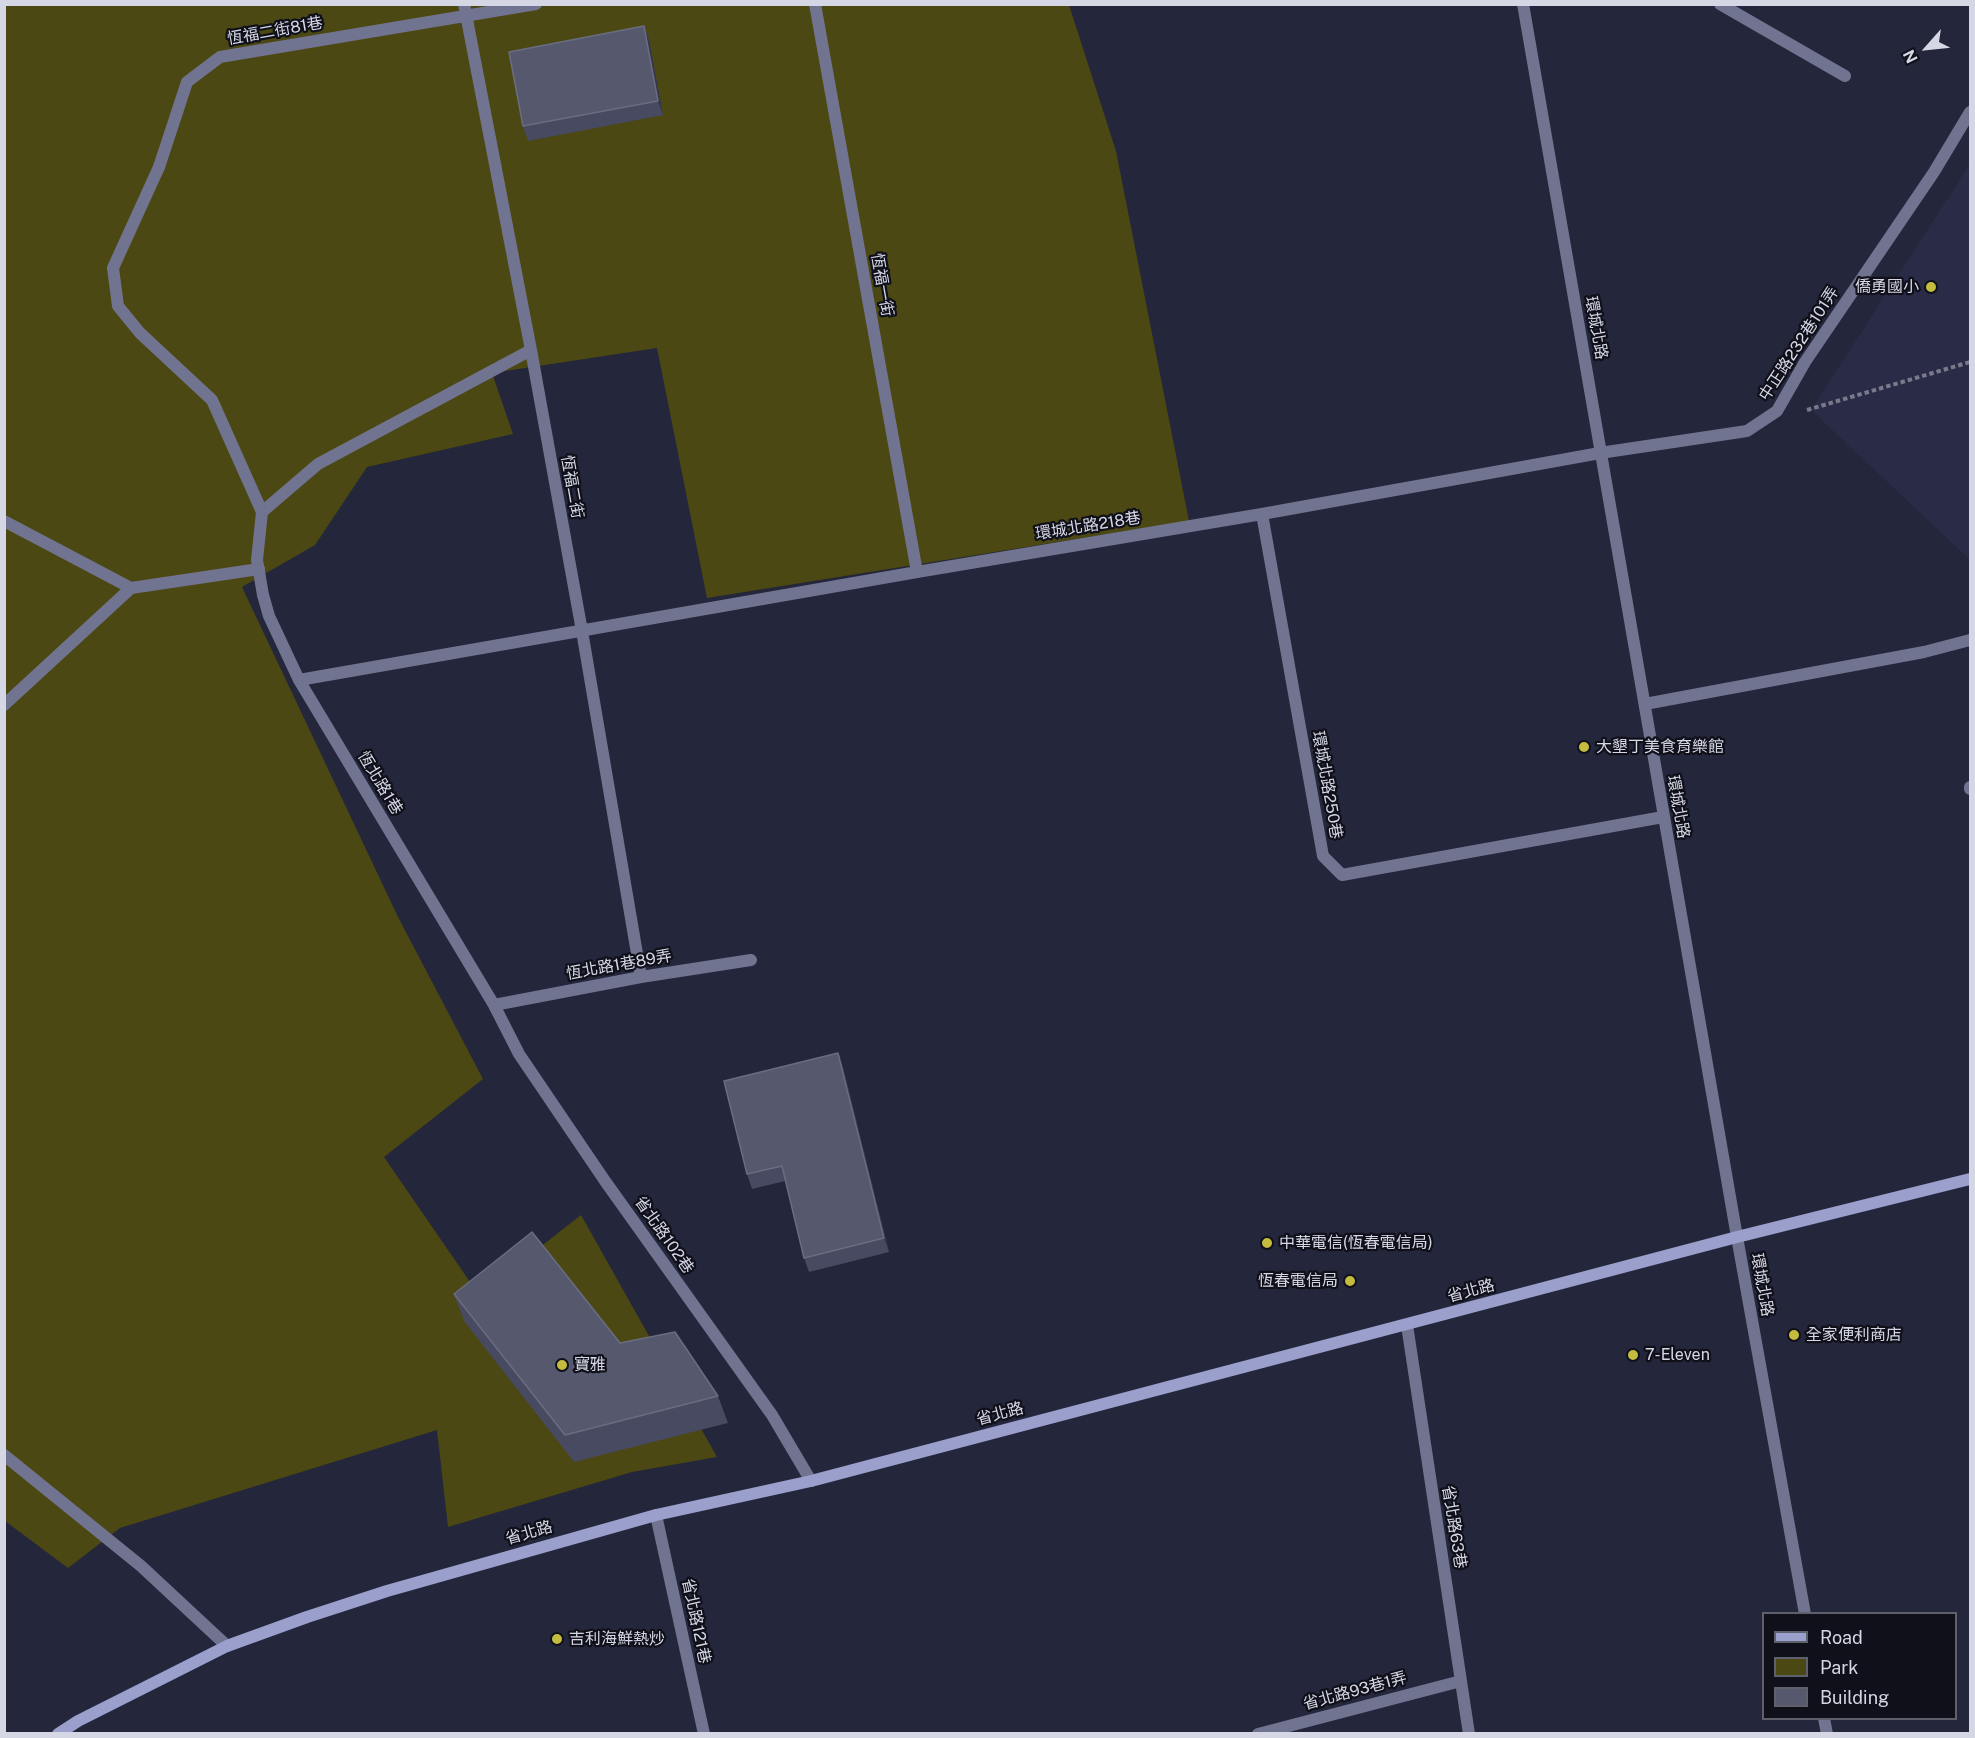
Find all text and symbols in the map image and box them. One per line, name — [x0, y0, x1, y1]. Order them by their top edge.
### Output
street label: 恆福二街81巷 — [226, 13, 324, 49]
north arrow — [1897, 18, 1957, 78]
text: N — [1899, 47, 1922, 66]
street label: 恆福一街 — [867, 252, 897, 318]
place label: 僑勇國小 — [1855, 277, 1919, 297]
marker: 僑勇國小 — [1924, 280, 1938, 294]
street label: 中正路232巷101弄 — [1755, 283, 1843, 405]
street label: 環城北路 — [1581, 295, 1611, 361]
street label: 恆福二街 — [557, 454, 587, 520]
street label: 環城北路218巷 — [1034, 508, 1142, 544]
street label: 環城北路250巷 — [1308, 729, 1346, 841]
place label: 大墾丁美食育樂館 — [1596, 737, 1724, 757]
marker: 大墾丁美食育樂館 — [1577, 740, 1591, 754]
street label: 恆北路1巷 — [354, 748, 406, 818]
street label: 環城北路 — [1663, 774, 1693, 840]
street label: 恆北路1巷89弄 — [565, 946, 673, 984]
street label: 省北路102巷 — [630, 1193, 698, 1277]
place label: 中華電信(恆春電信局) — [1279, 1233, 1433, 1253]
marker: 中華電信(恆春電信局) — [1260, 1236, 1274, 1250]
street label: 環城北路 — [1747, 1252, 1777, 1318]
place label: 恆春電信局 — [1258, 1271, 1338, 1291]
marker: 恆春電信局 — [1343, 1274, 1357, 1288]
street label: 省北路 — [1445, 1276, 1497, 1306]
place label: 全家便利商店 — [1806, 1325, 1902, 1345]
marker: 全家便利商店 — [1787, 1328, 1801, 1342]
place label: 7-Eleven — [1645, 1345, 1710, 1365]
marker: 7-Eleven — [1626, 1348, 1640, 1362]
place label: 寶雅 — [574, 1355, 606, 1375]
marker: 寶雅 — [555, 1358, 569, 1372]
street label: 省北路 — [974, 1399, 1026, 1429]
street label: 省北路63巷 — [1438, 1484, 1470, 1570]
street label: 省北路 — [503, 1517, 555, 1549]
street label: 省北路121巷 — [678, 1577, 714, 1665]
legend — [1762, 1612, 1957, 1720]
text: Road — [1820, 1627, 1863, 1648]
place label: 吉利海鮮熱炒 — [569, 1629, 665, 1649]
marker: 吉利海鮮熱炒 — [550, 1632, 564, 1646]
text: Park — [1820, 1657, 1858, 1678]
street label: 省北路93巷1弄 — [1301, 1668, 1409, 1714]
text: Building — [1820, 1687, 1889, 1708]

